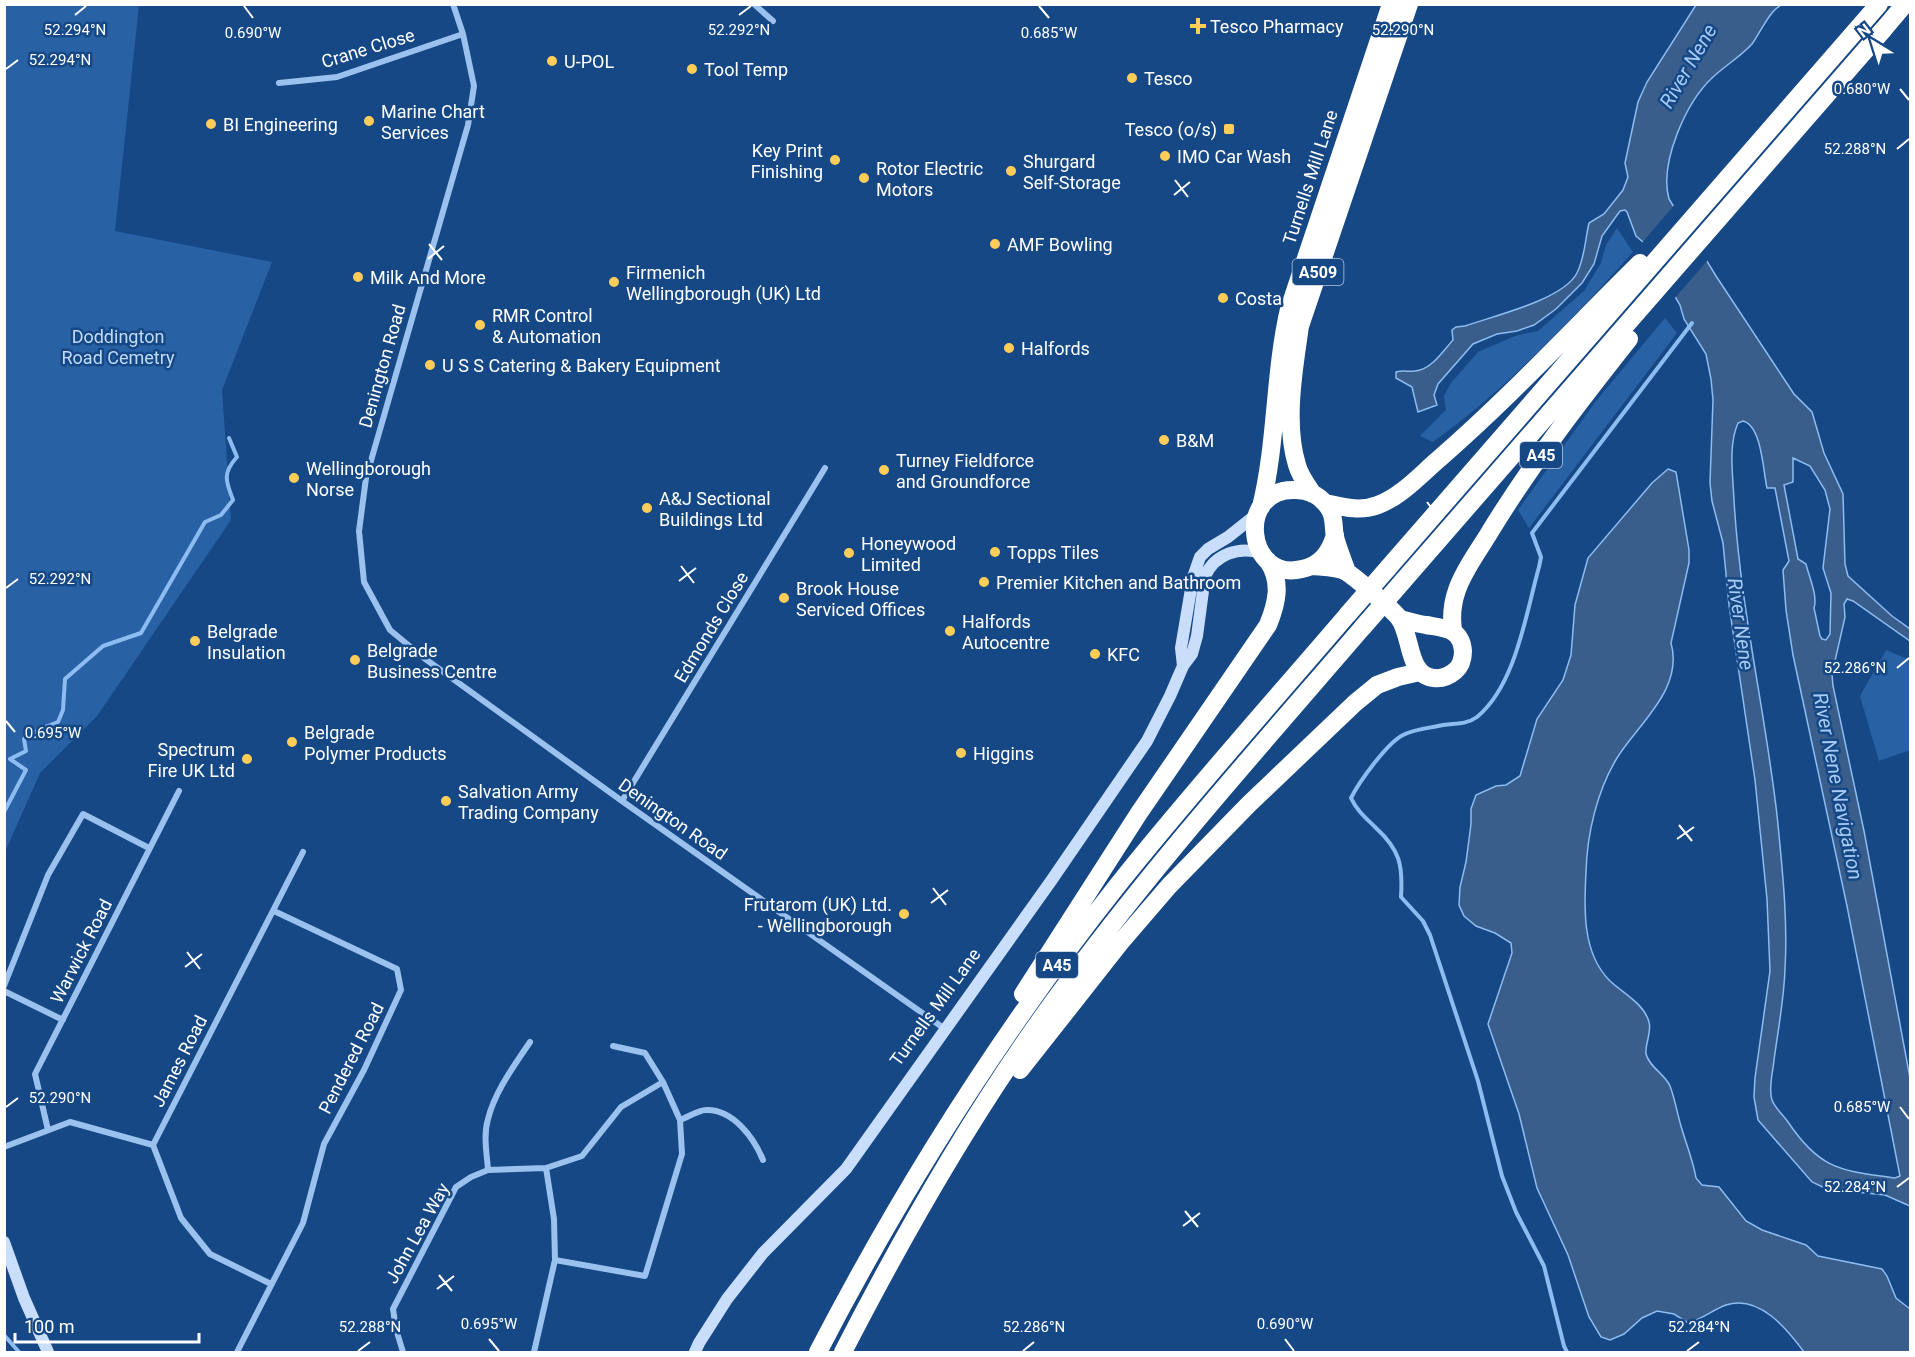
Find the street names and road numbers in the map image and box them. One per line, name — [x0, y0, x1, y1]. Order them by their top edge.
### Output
street label: Crane Close — [319, 24, 417, 72]
street label: Turnells Mill Lane — [1278, 107, 1342, 247]
road number: A509 — [1292, 259, 1344, 285]
street label: Denington Road — [354, 302, 410, 430]
road number: A45 — [1520, 442, 1562, 468]
street label: Edmonds Close — [670, 568, 752, 686]
street label: Denington Road — [615, 774, 731, 864]
street label: Warwick Road — [46, 895, 116, 1007]
street label: Turnells Mill Lane — [885, 944, 985, 1070]
road number: A45 — [1036, 952, 1078, 978]
street label: Pendered Road — [314, 999, 388, 1117]
street label: James Road — [147, 1012, 211, 1110]
street label: John Lea Way — [381, 1179, 454, 1287]

